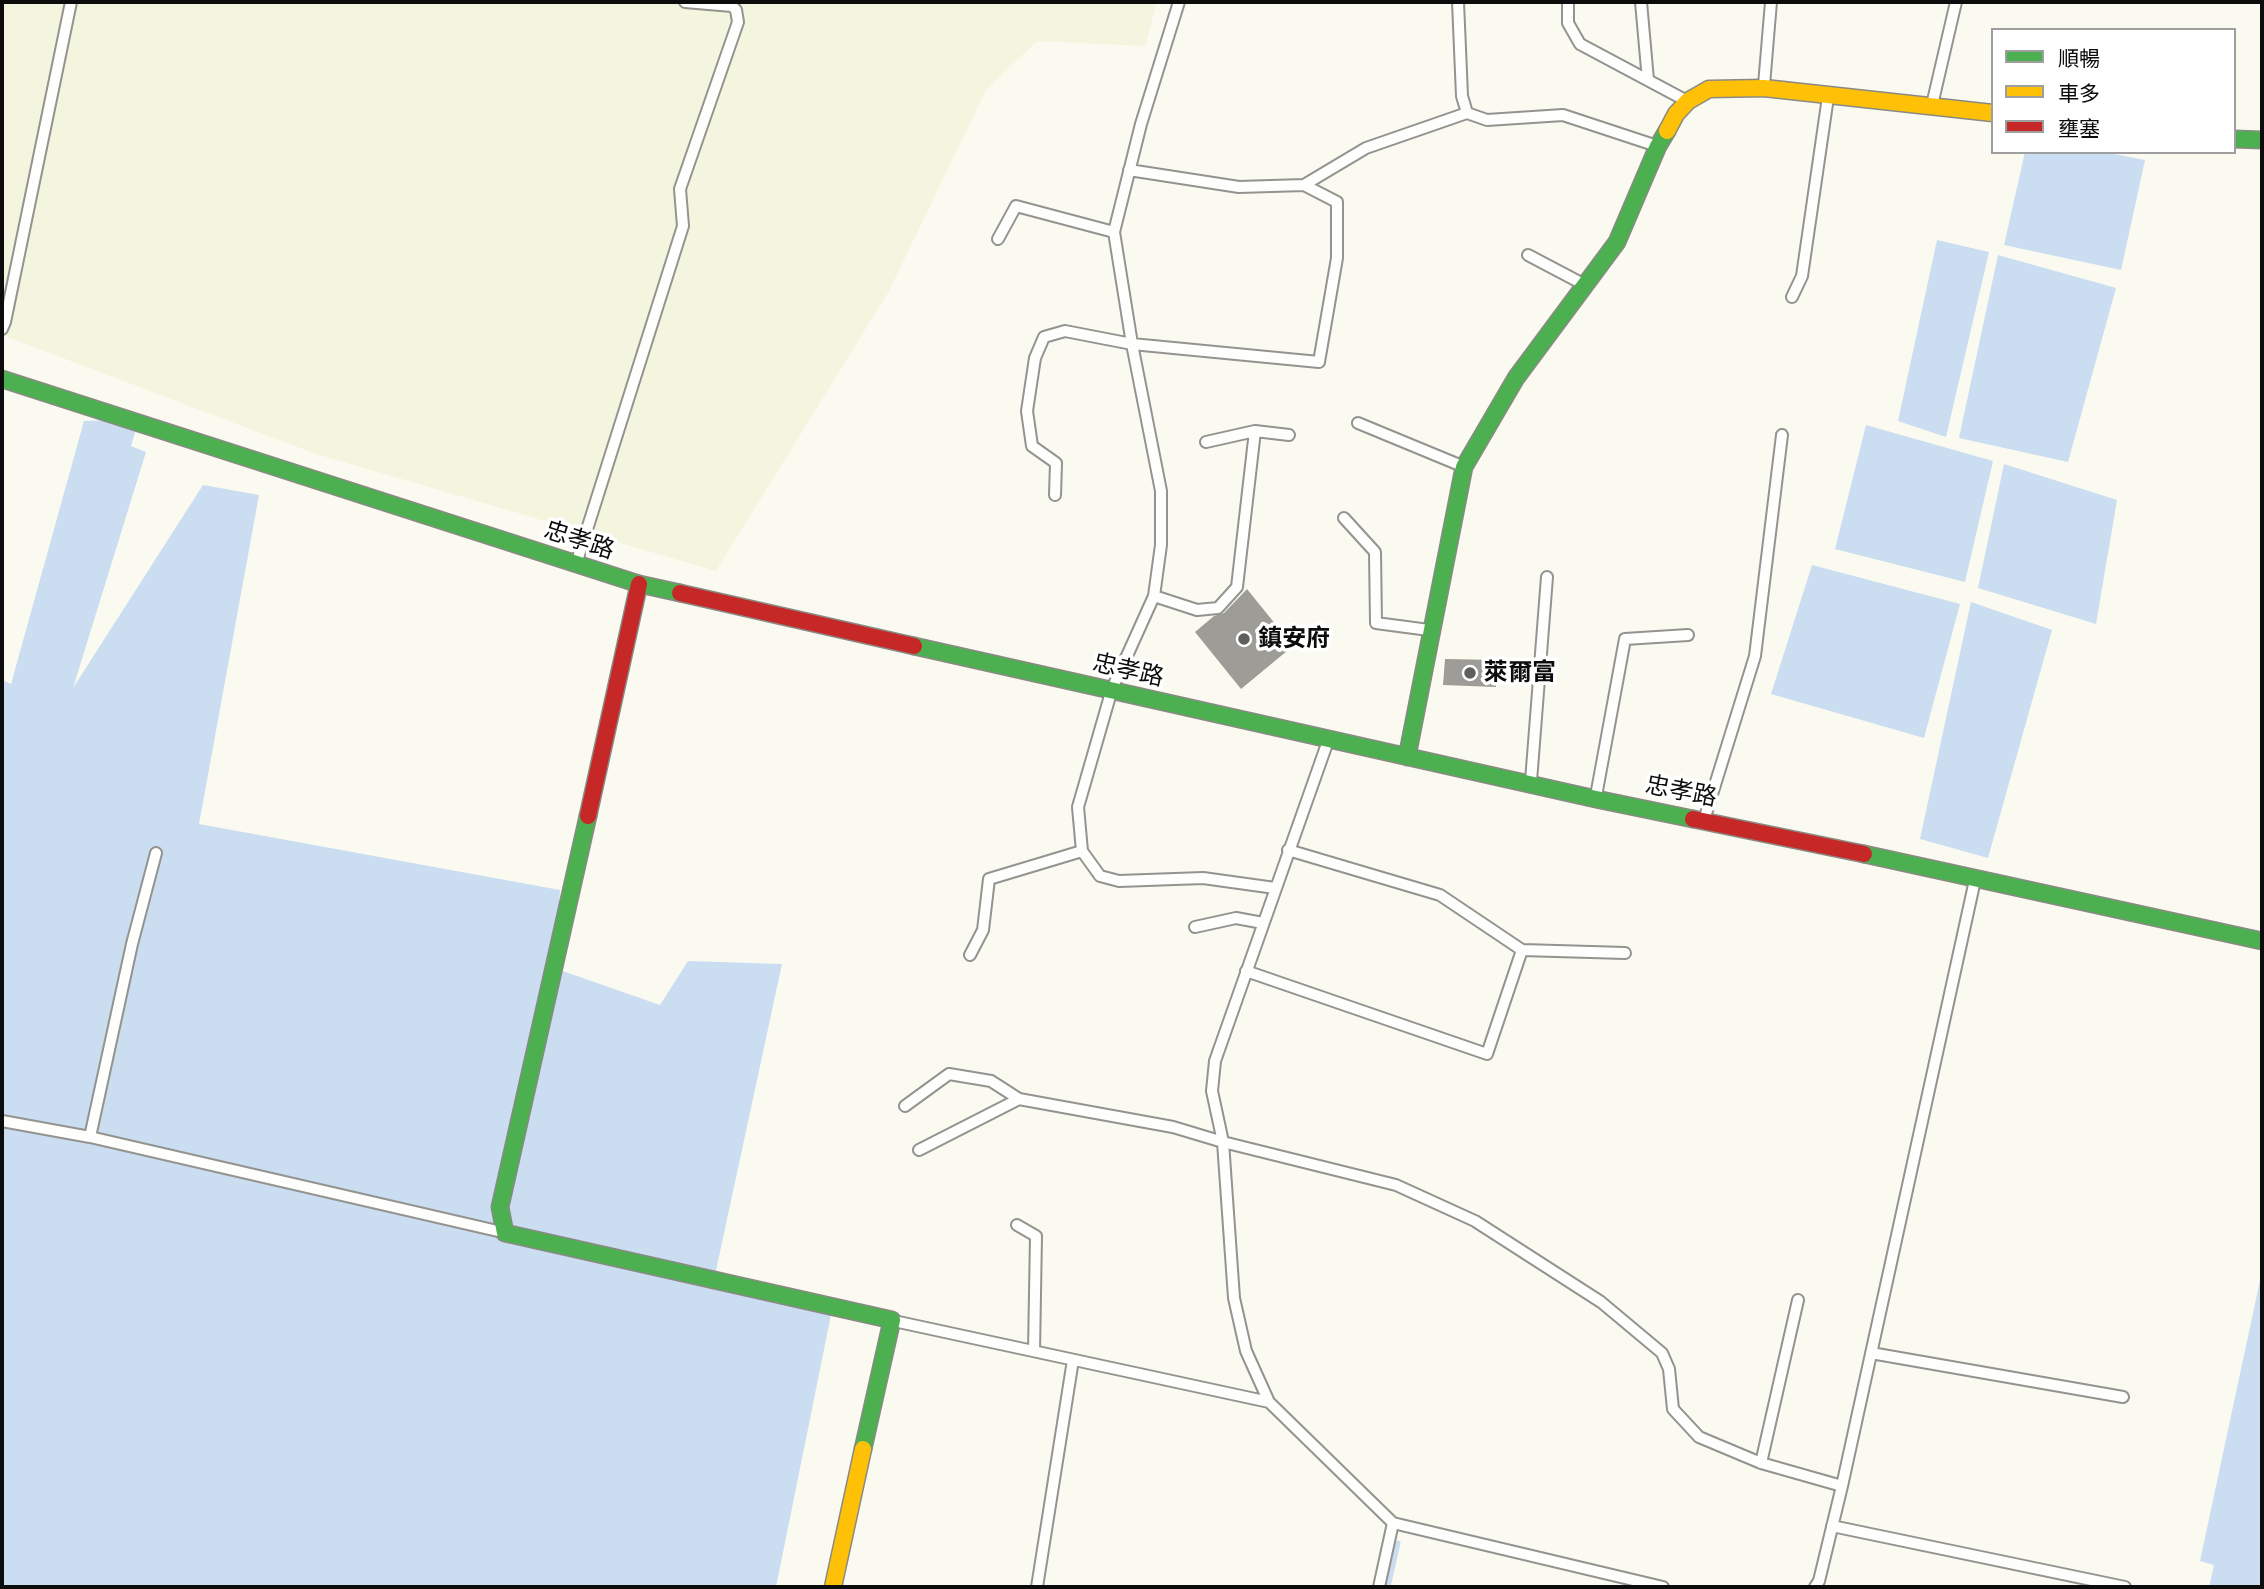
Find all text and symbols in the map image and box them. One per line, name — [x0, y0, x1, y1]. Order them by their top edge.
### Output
legend — [1991, 28, 2236, 154]
text: 順暢 — [2058, 46, 2100, 72]
text: 車多 — [2058, 81, 2100, 107]
text: 壅塞 — [2058, 116, 2100, 142]
street label: 忠孝路 — [540, 516, 618, 566]
place label: 鎮安府 — [1258, 625, 1330, 653]
marker: 鎮安府 — [1236, 631, 1252, 647]
street label: 忠孝路 — [1090, 649, 1166, 693]
place label: 萊爾富 — [1484, 659, 1556, 687]
marker: 萊爾富 — [1462, 665, 1478, 681]
street label: 忠孝路 — [1643, 771, 1719, 813]

